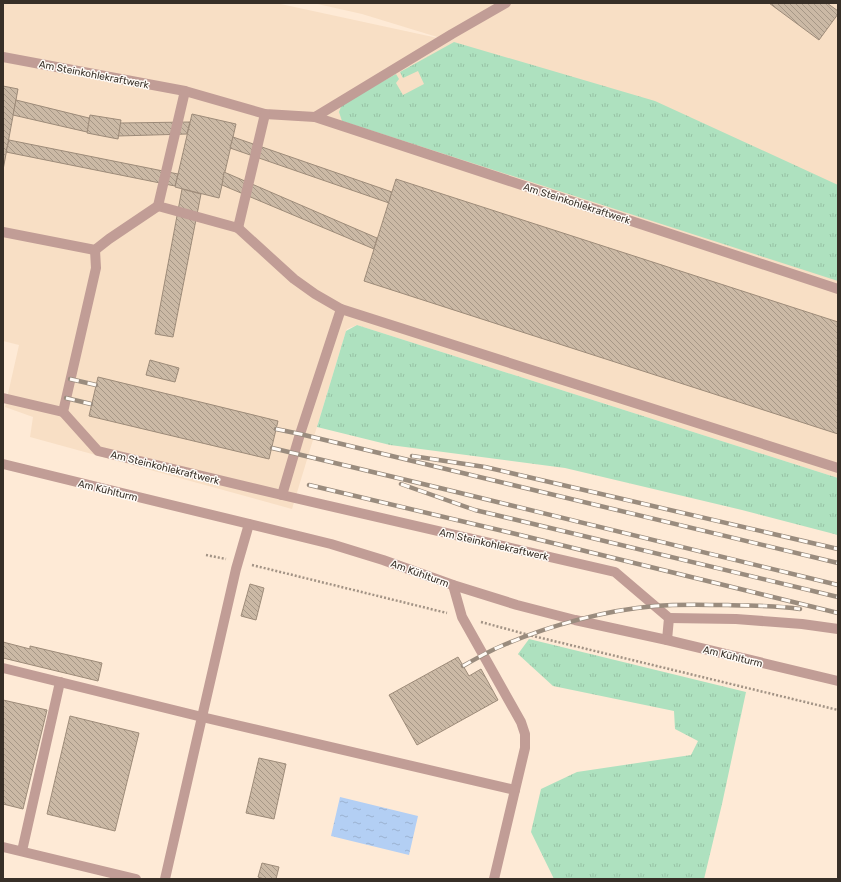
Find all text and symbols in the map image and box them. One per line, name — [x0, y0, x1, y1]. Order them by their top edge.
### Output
street label: Am Steinkohlekraftwerk — [38, 58, 151, 92]
street label: Am Steinkohlekraftwerk — [522, 181, 632, 227]
street label: Am Steinkohlekraftwerk — [109, 449, 221, 487]
street label: Am Kühlturm — [77, 478, 139, 504]
street label: Am Steinkohlekraftwerk — [438, 527, 550, 564]
street label: Am Kühlturm — [389, 558, 450, 590]
street label: Am Kühlturm — [702, 644, 764, 670]

